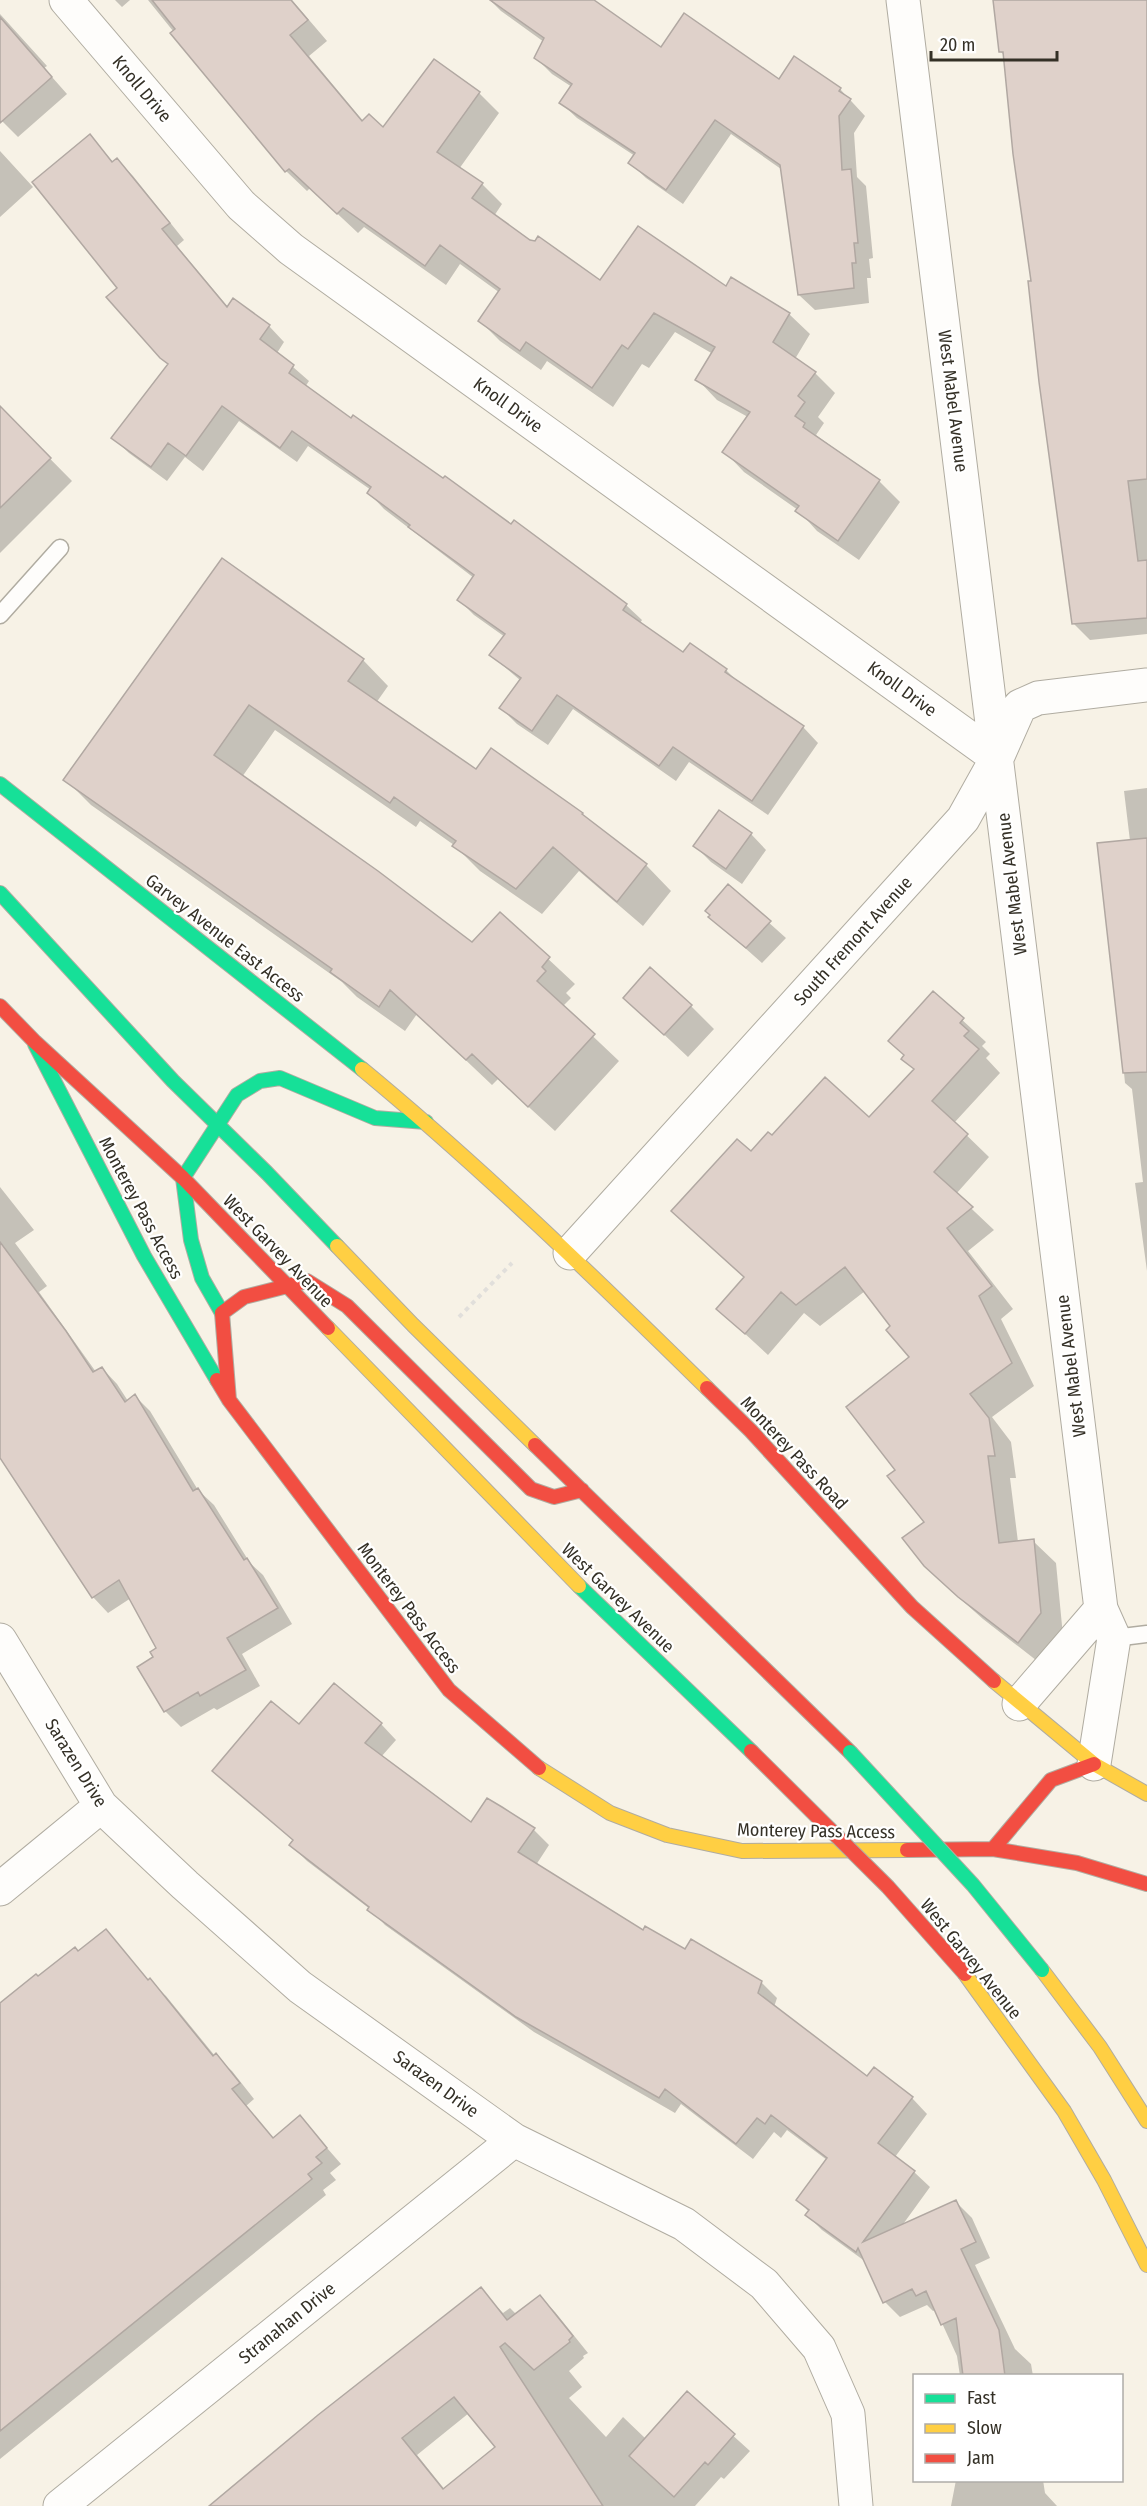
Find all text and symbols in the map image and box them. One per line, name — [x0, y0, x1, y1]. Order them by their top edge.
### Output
scale bar — [931, 24, 1057, 62]
text: 20 m — [940, 34, 975, 56]
street label: Knoll Drive — [108, 51, 176, 127]
street label: West Mabel Avenue — [933, 329, 973, 473]
street label: Knoll Drive — [469, 372, 547, 438]
street label: Knoll Drive — [863, 656, 941, 722]
street label: West Mabel Avenue — [992, 812, 1032, 956]
street label: Garvey Avenue East Access — [141, 869, 309, 1007]
street label: South Fremont Avenue — [789, 872, 917, 1010]
street label: Monterey Pass Access — [94, 1133, 188, 1283]
street label: West Garvey Avenue — [218, 1190, 338, 1312]
street label: West Mabel Avenue — [1051, 1294, 1091, 1438]
street label: Monterey Pass Road — [736, 1392, 852, 1514]
street label: Monterey Pass Access — [353, 1538, 466, 1678]
street label: West Garvey Avenue — [557, 1538, 679, 1658]
street label: Sarazen Drive — [40, 1715, 112, 1811]
street label: Monterey Pass Access — [737, 1819, 895, 1843]
street label: West Garvey Avenue — [916, 1894, 1026, 2024]
street label: Sarazen Drive — [389, 2046, 483, 2122]
street label: Stranahan Drive — [234, 2277, 340, 2369]
legend — [913, 2374, 1123, 2482]
text: Fast — [967, 2387, 996, 2409]
text: Slow — [967, 2417, 1002, 2439]
text: Jam — [967, 2447, 995, 2469]

